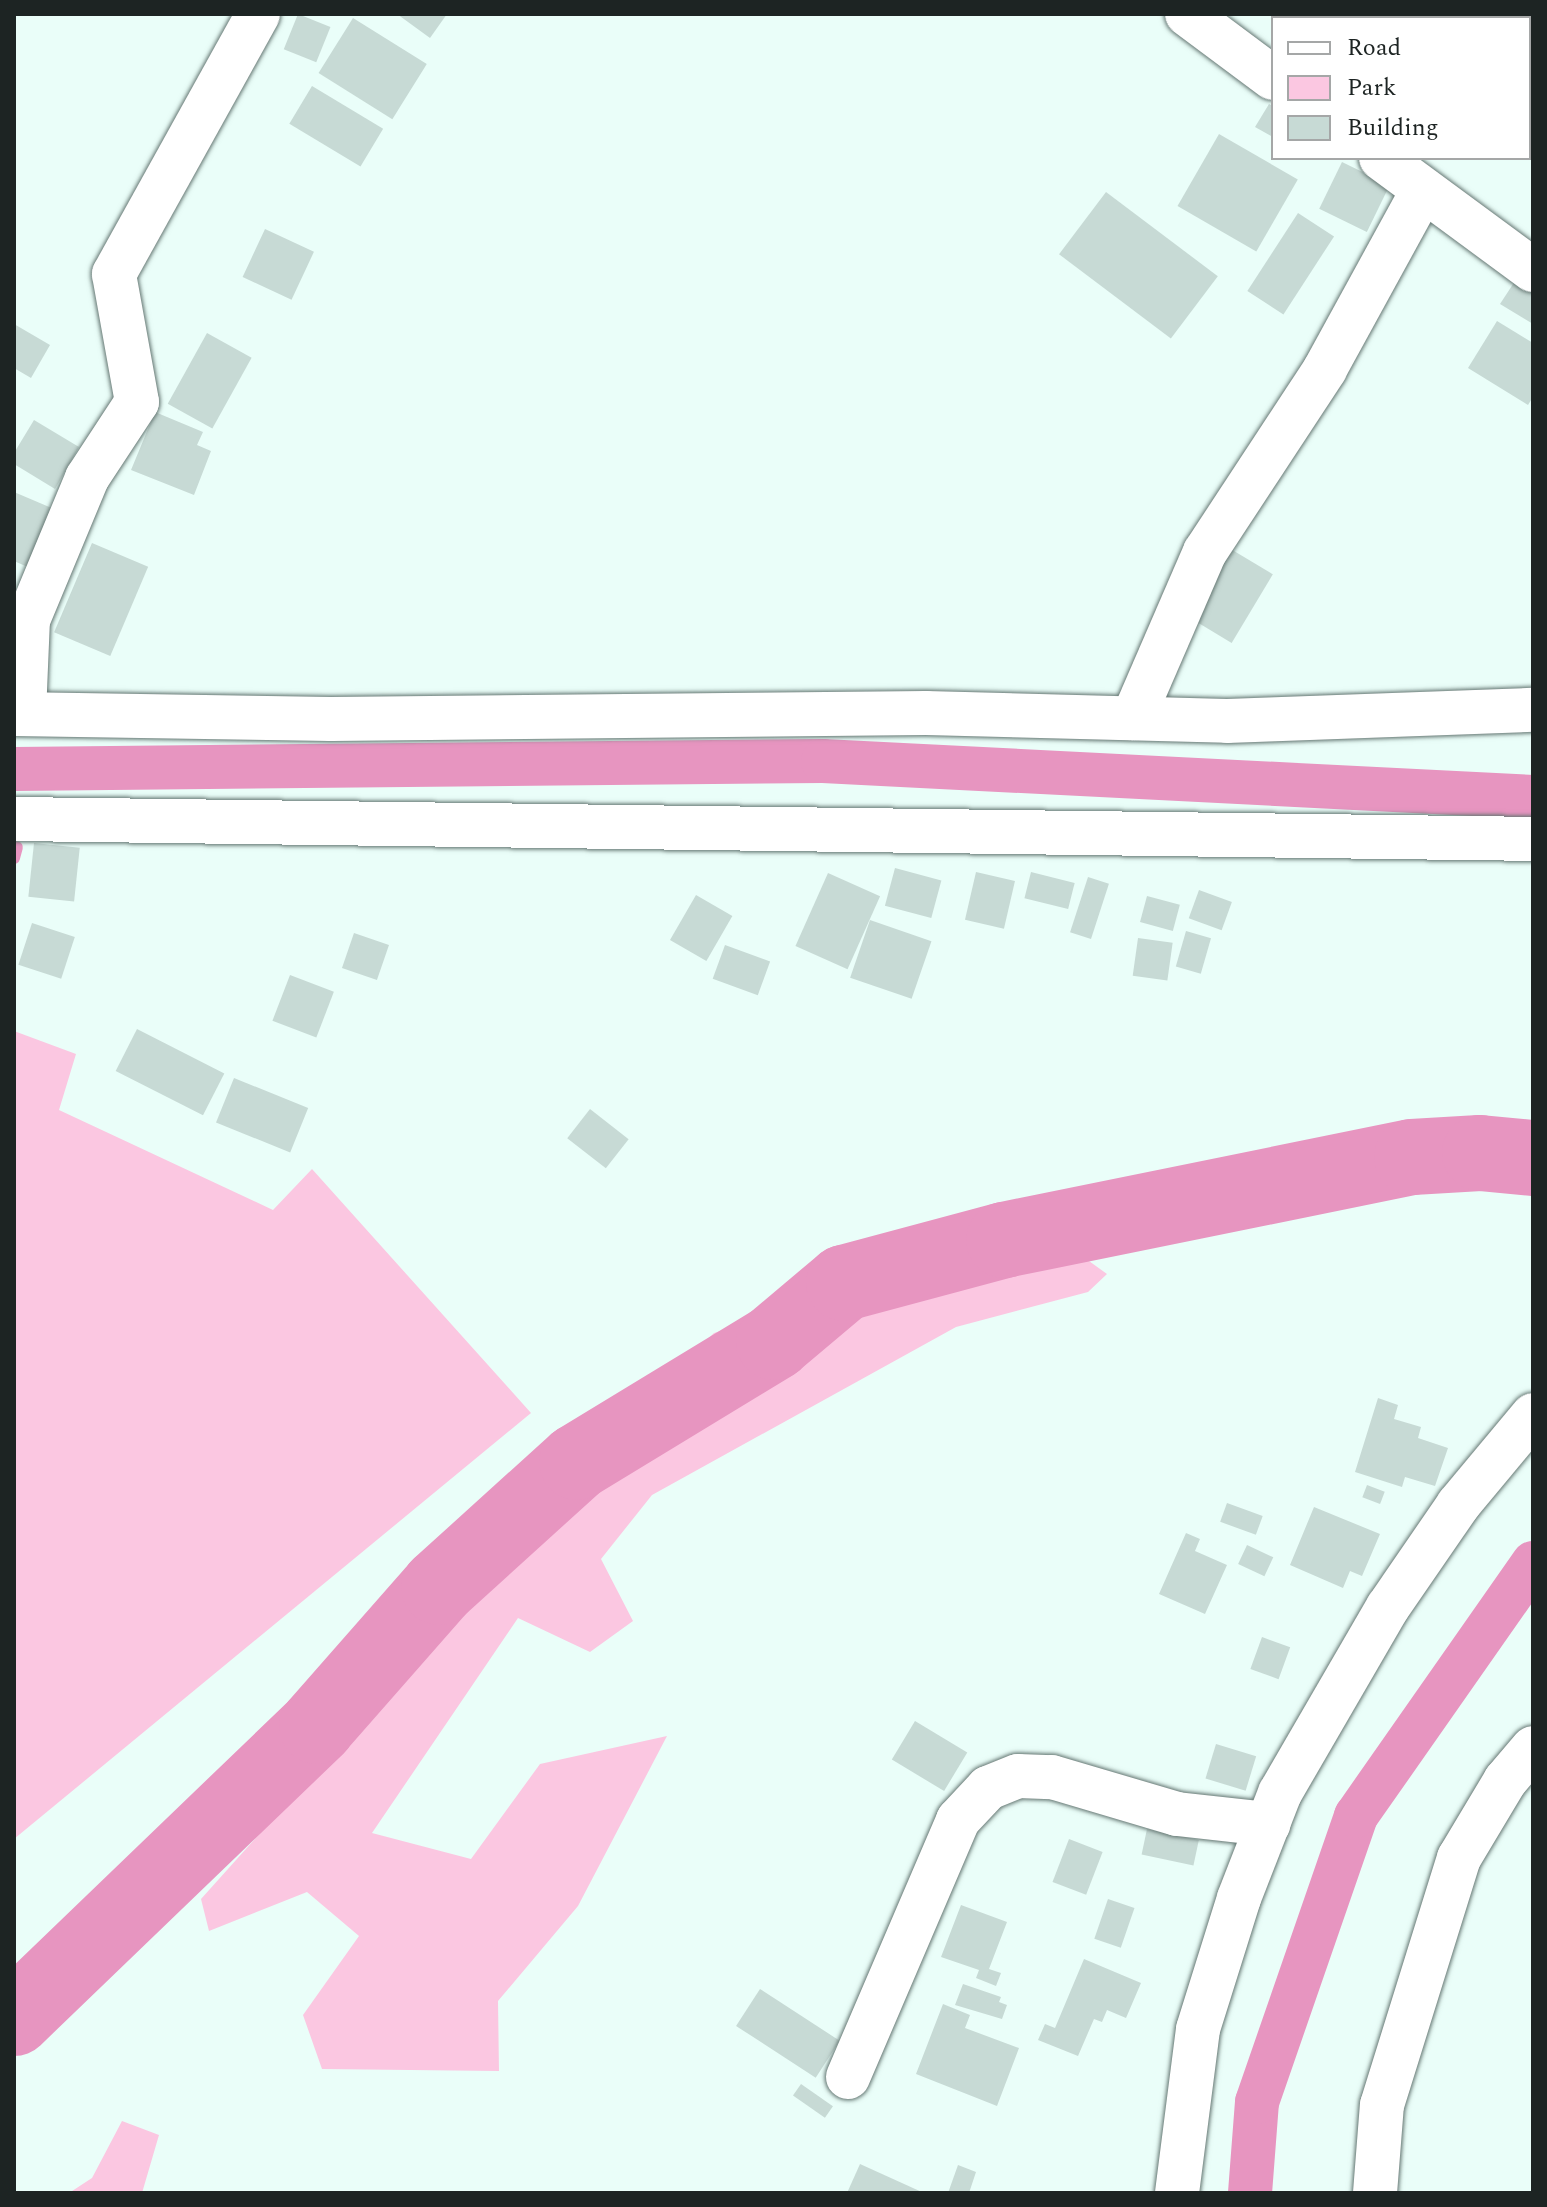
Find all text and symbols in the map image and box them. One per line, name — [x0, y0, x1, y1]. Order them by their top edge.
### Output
legend — [1271, 16, 1531, 160]
text: Road — [1347, 30, 1401, 66]
text: Park — [1347, 70, 1397, 106]
text: Building — [1347, 110, 1439, 146]

